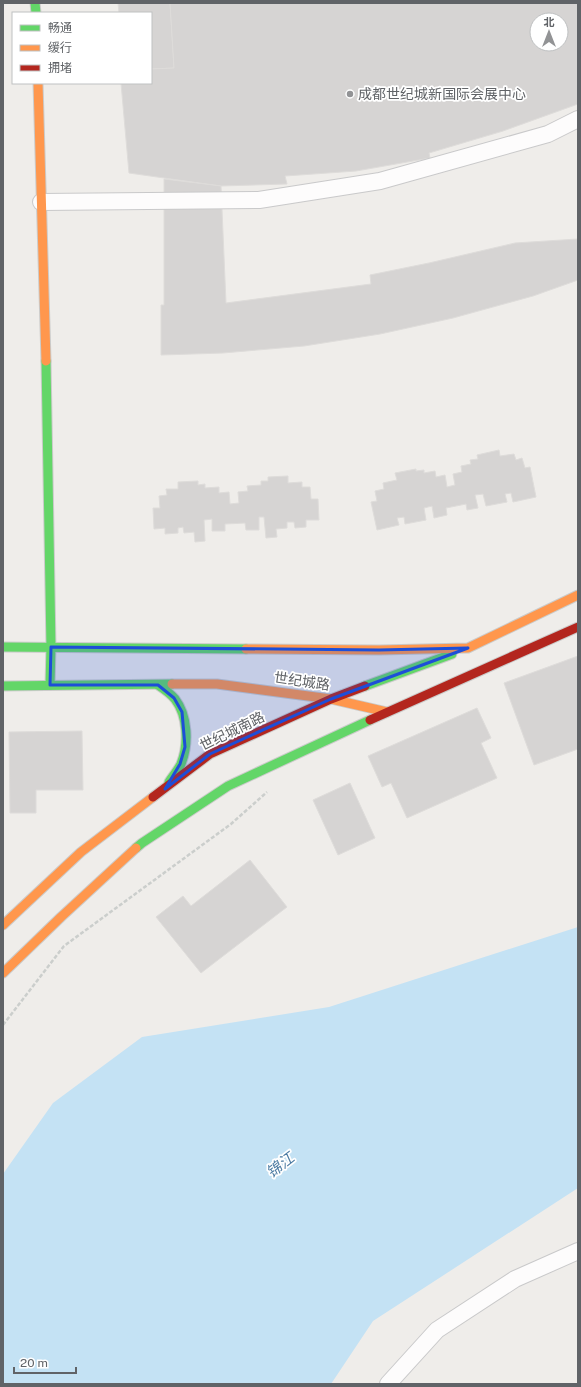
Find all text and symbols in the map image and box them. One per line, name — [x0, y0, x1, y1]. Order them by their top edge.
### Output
legend — [12, 12, 152, 84]
north arrow — [529, 12, 569, 52]
text: 北 — [544, 16, 555, 28]
text: 畅通 — [48, 21, 72, 35]
text: 缓行 — [48, 41, 72, 55]
text: 拥堵 — [48, 61, 72, 75]
place label: 成都世纪城新国际会展中心 — [358, 86, 526, 102]
marker: 成都世纪城新国际会展中心 — [345, 89, 355, 99]
street label: 世纪城路 — [273, 669, 331, 693]
street label: 世纪城南路 — [197, 708, 267, 754]
water label: 锦江 — [263, 1148, 299, 1181]
scale bar — [14, 1349, 76, 1375]
text: 20 m — [20, 1356, 48, 1370]

